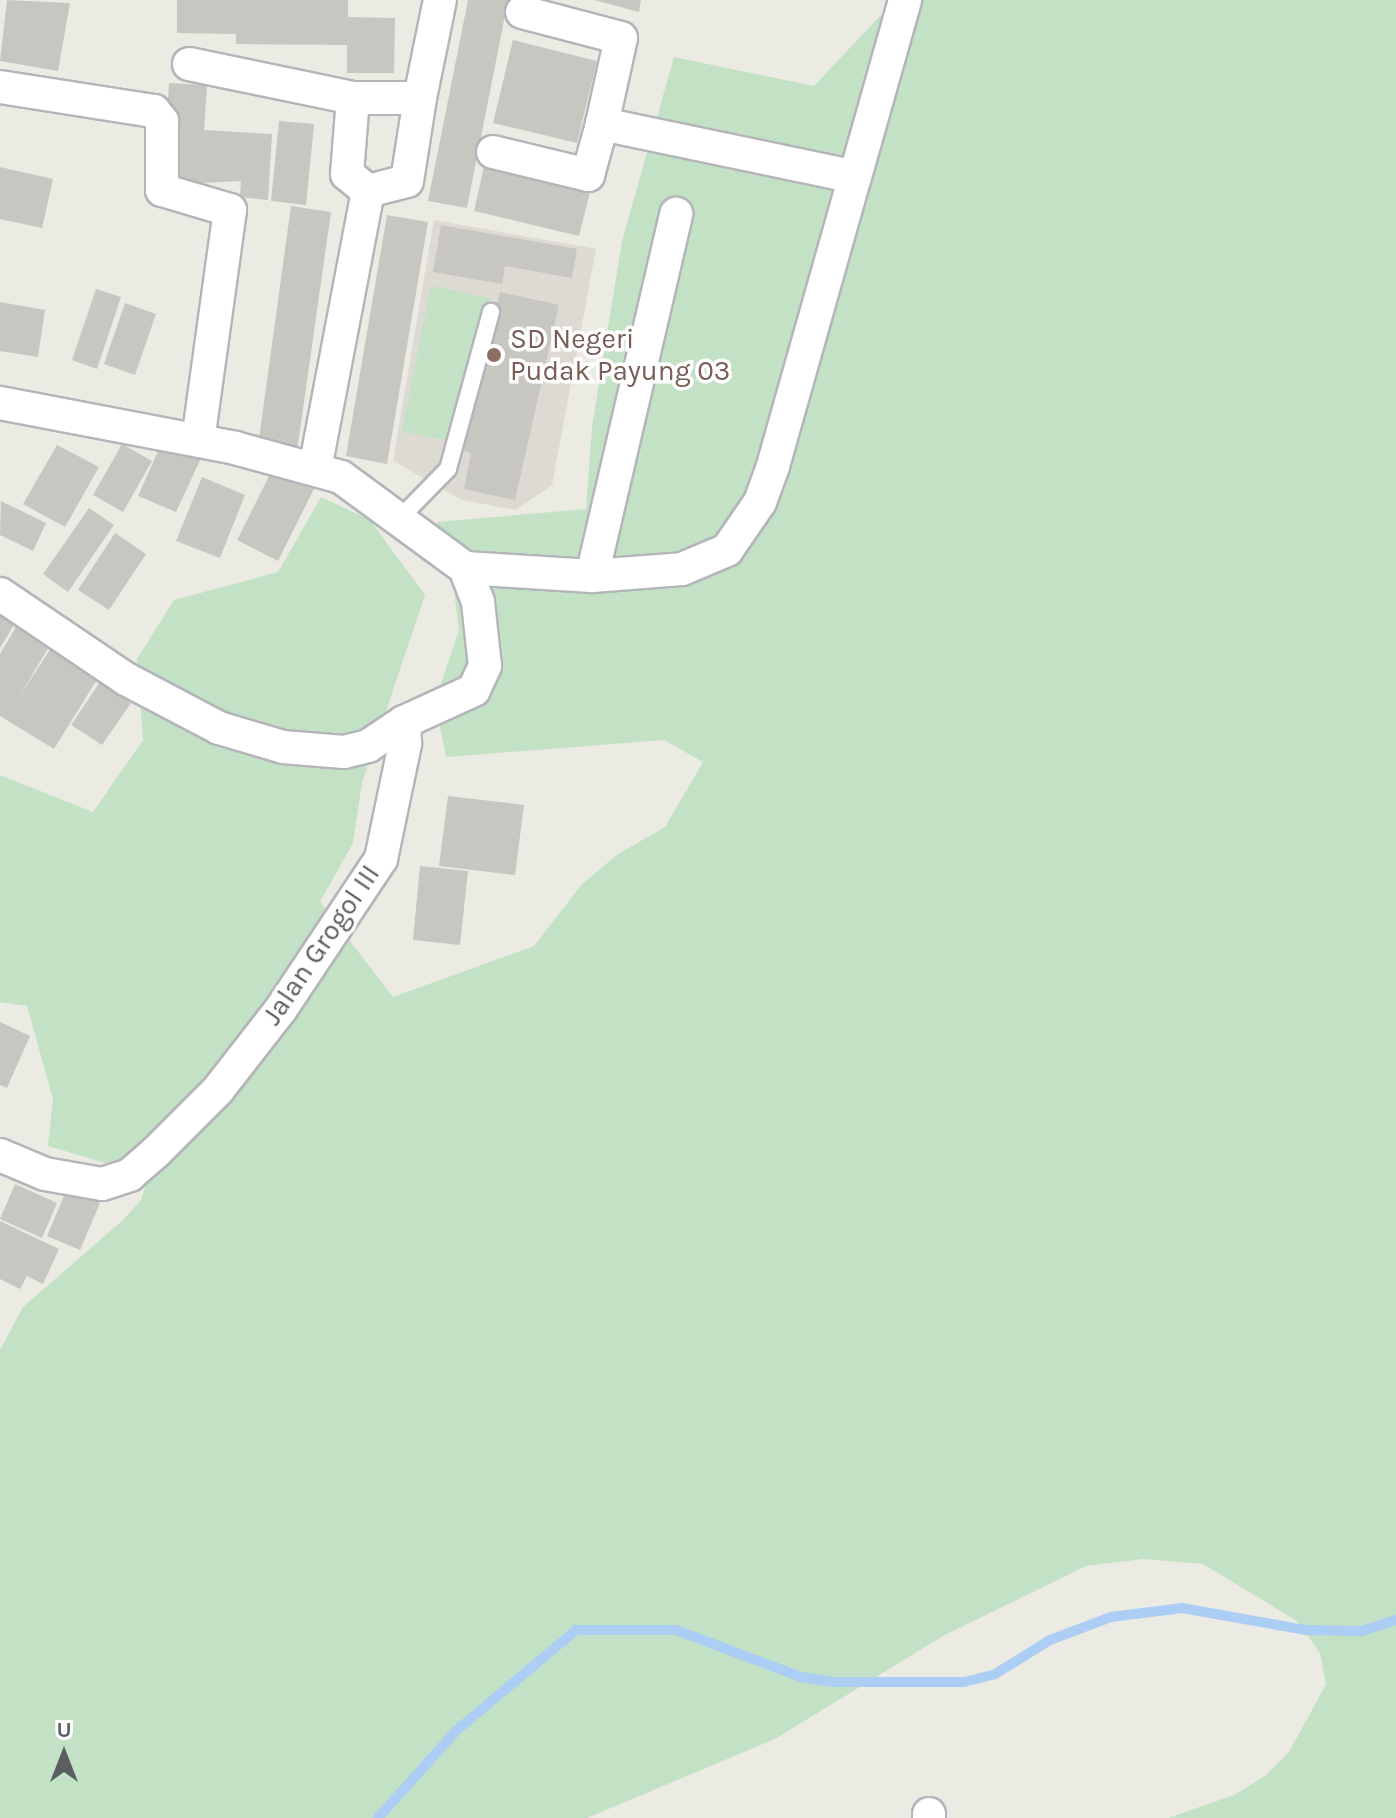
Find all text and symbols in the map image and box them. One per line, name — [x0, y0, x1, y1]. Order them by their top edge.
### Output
place label: SD Negeri Pudak Payung 03 — [510, 322, 730, 388]
marker: SD Negeri Pudak Payung 03 — [485, 346, 503, 364]
street label: Jalan Grogol III — [255, 858, 387, 1032]
north arrow — [24, 1714, 104, 1794]
text: U — [56, 1717, 72, 1743]

